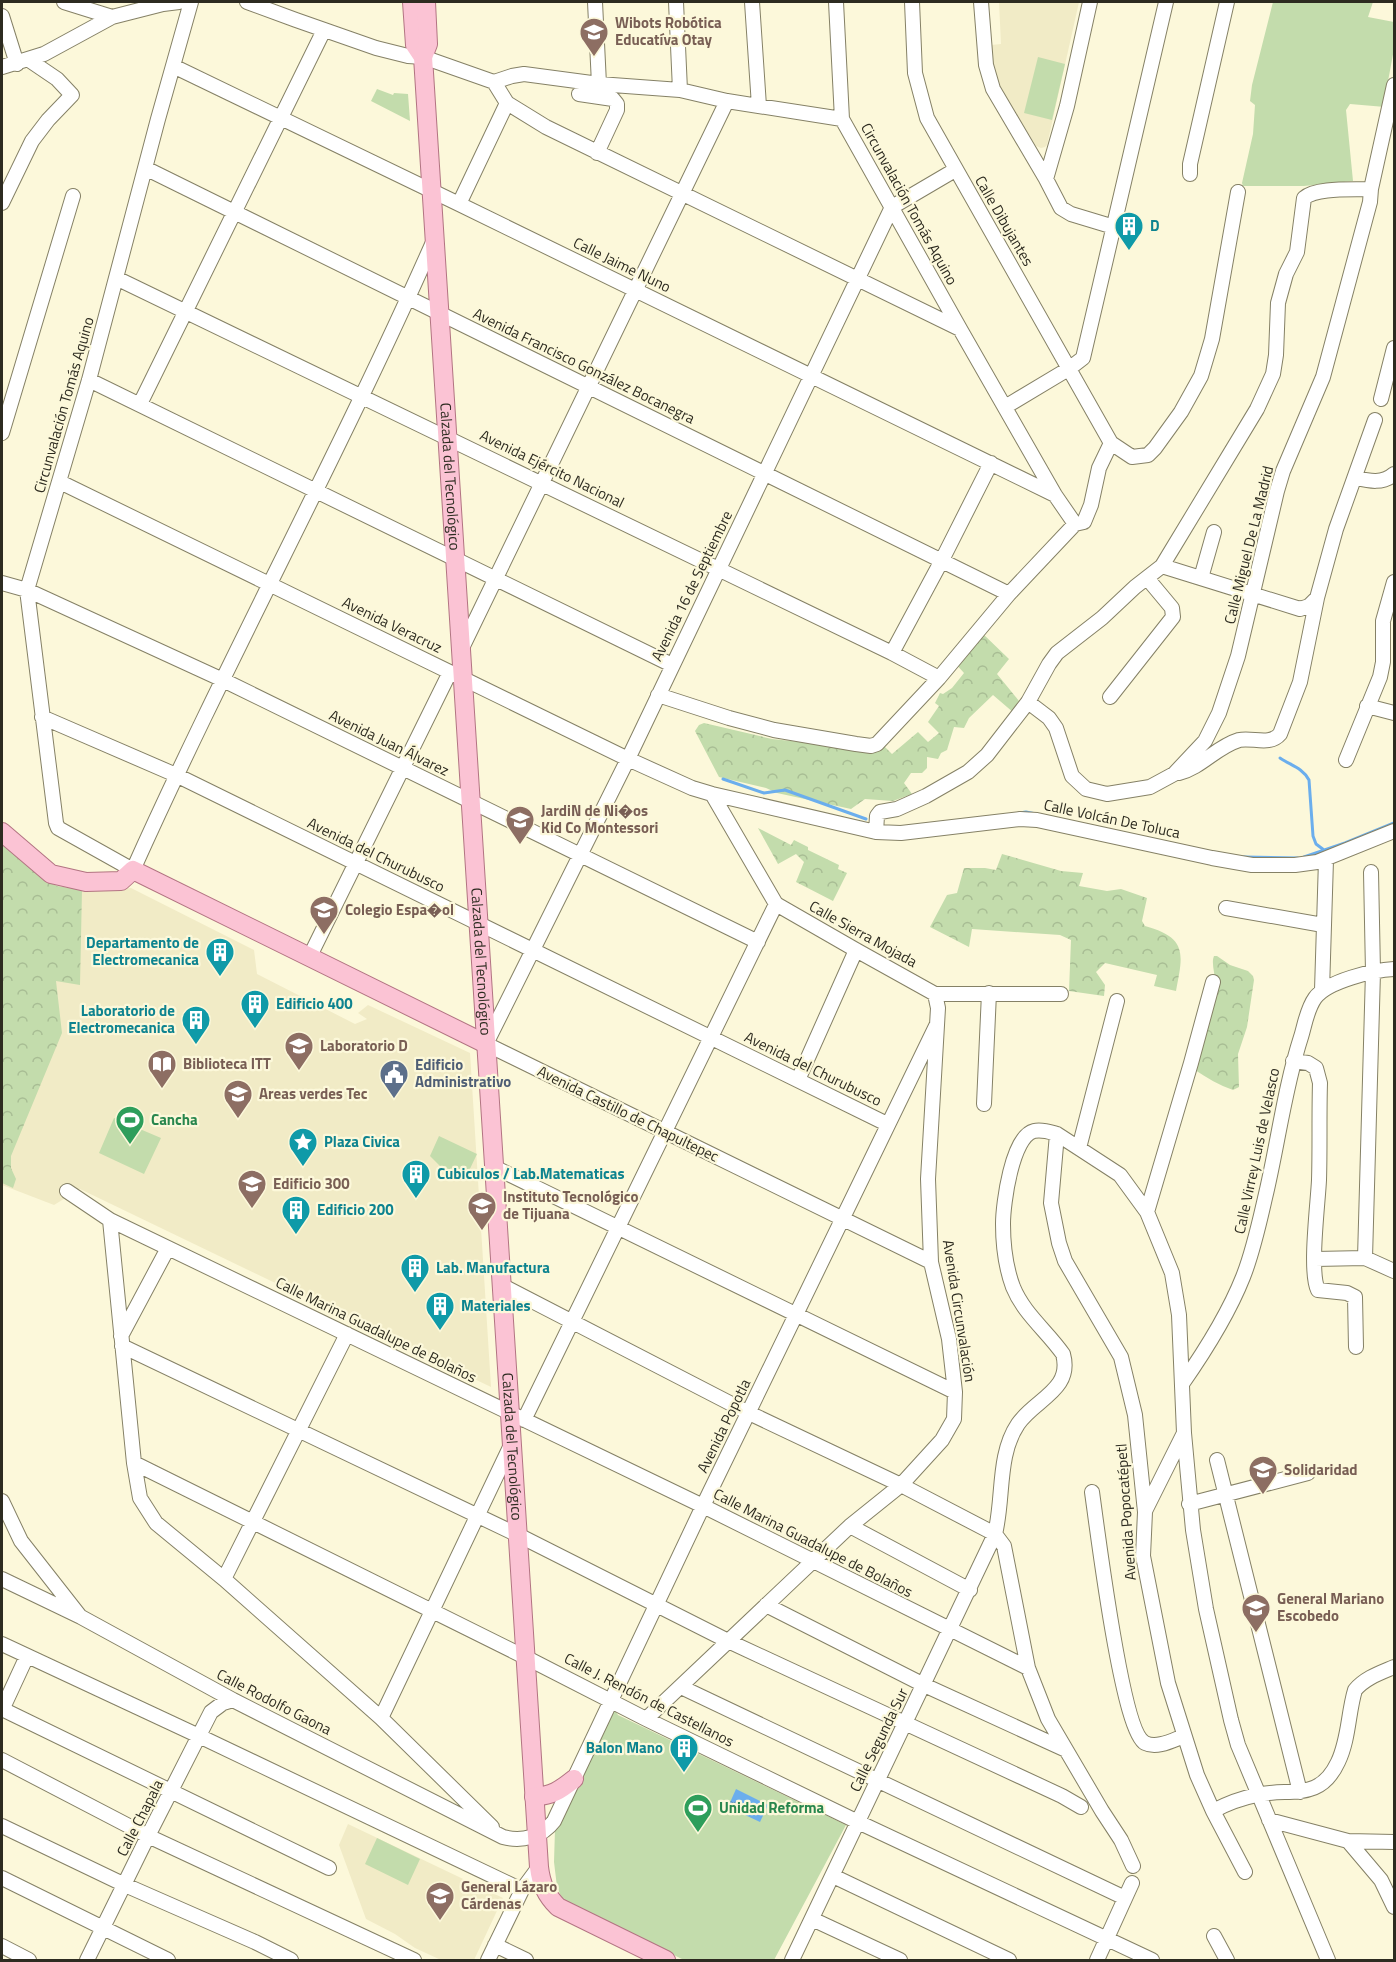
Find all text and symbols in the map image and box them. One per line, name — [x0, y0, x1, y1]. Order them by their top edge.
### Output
place label: Wibots Robótica Educatíva Otay — [615, 11, 722, 51]
school or university icon: Wibots Robótica Educatíva Otay — [578, 16, 610, 58]
street label: Circunvalación Tomás Aquino — [855, 118, 964, 289]
street label: Calle Dibujantes — [969, 171, 1040, 270]
building icon: D — [1113, 210, 1145, 252]
place label: D — [1150, 214, 1160, 237]
street label: Calle Jaime Nuno — [569, 231, 675, 298]
street label: Avenida Francisco González Bocanegra — [469, 302, 699, 430]
street label: Circunvalación Tomás Aquino — [27, 314, 100, 496]
street label: Calzada del Tecnológico — [434, 402, 467, 551]
street label: Avenida Ejército Nacional — [476, 424, 628, 514]
street label: Calle Miguel De La Madrid — [1218, 463, 1279, 626]
street label: Avenida 16 de Septiembre — [645, 507, 738, 665]
street label: Avenida Veracruz — [338, 590, 446, 659]
street label: Avenida Juan Álvarez — [325, 703, 453, 782]
street label: Calle Volcán De Toluca — [1042, 793, 1183, 844]
place label: JardiN de Ni�os Kid Co Montessori — [541, 799, 658, 839]
school or university icon: JardiN de Ni�os Kid Co Montessori — [504, 804, 536, 846]
street label: Avenida del Churubusco — [304, 811, 449, 898]
street label: Calzada del Tecnológico — [465, 887, 498, 1036]
school or university icon: Colegio Espa�ol — [308, 894, 340, 936]
street label: Calle Sierra Mojada — [805, 894, 922, 973]
place label: Colegio Espa�ol — [345, 898, 454, 921]
place label: Departamento de Electromecanica — [86, 931, 199, 971]
building icon: Departamento de Electromecanica — [204, 936, 236, 978]
building icon: Edificio 400 — [239, 988, 271, 1030]
place label: Edificio 400 — [276, 992, 353, 1015]
place label: Laboratorio de Electromecanica — [68, 999, 175, 1039]
building icon: Laboratorio de Electromecanica — [180, 1004, 212, 1046]
street label: Avenida del Churubusco — [741, 1025, 886, 1112]
school or university icon: Laboratorio D — [283, 1030, 315, 1072]
place label: Laboratorio D — [320, 1034, 408, 1057]
library icon: Biblioteca ITT — [146, 1048, 178, 1090]
place label: Biblioteca ITT — [183, 1052, 271, 1075]
place label: Edificio Administrativo — [415, 1053, 511, 1093]
public building icon: Edificio Administrativo — [378, 1058, 410, 1100]
street label: Avenida Castillo de Chapultepec — [534, 1059, 723, 1168]
street label: Calle Virrey Luis de Velasco — [1228, 1066, 1285, 1236]
school or university icon: Areas verdes Tec — [222, 1078, 254, 1120]
place label: Areas verdes Tec — [259, 1082, 368, 1105]
sports icon: Cancha — [114, 1104, 146, 1146]
place label: Cancha — [151, 1108, 198, 1131]
place icon: Plaza Civica — [287, 1126, 319, 1168]
place label: Plaza Civica — [324, 1130, 400, 1153]
building icon: Cubiculos / Lab.Matematicas — [400, 1158, 432, 1200]
place label: Cubiculos / Lab.Matematicas — [437, 1162, 624, 1185]
school or university icon: Edificio 300 — [236, 1168, 268, 1210]
place label: Edificio 300 — [273, 1172, 350, 1195]
place label: Instituto Tecnológico de Tijuana — [503, 1185, 639, 1225]
school or university icon: Instituto Tecnológico de Tijuana — [466, 1190, 498, 1232]
building icon: Edificio 200 — [280, 1194, 312, 1236]
place label: Edificio 200 — [317, 1198, 394, 1221]
street label: Avenida Circunvalación — [937, 1238, 982, 1384]
building icon: Lab. Manufactura — [399, 1252, 431, 1294]
place label: Lab. Manufactura — [436, 1256, 550, 1279]
street label: Calle Marina Guadalupe de Bolaños — [272, 1271, 481, 1388]
building icon: Materiales — [424, 1290, 456, 1332]
place label: Materiales — [461, 1294, 531, 1317]
street label: Calzada del Tecnológico — [496, 1372, 529, 1521]
street label: Avenida Popotla — [691, 1374, 756, 1477]
street label: Avenida Popocatépetl — [1109, 1443, 1142, 1581]
school or university icon: Solidaridad — [1247, 1454, 1279, 1496]
place label: Solidaridad — [1284, 1458, 1358, 1481]
street label: Calle Marina Guadalupe de Bolaños — [709, 1482, 917, 1603]
place label: General Mariano Escobedo — [1277, 1587, 1384, 1627]
school or university icon: General Mariano Escobedo — [1240, 1592, 1272, 1634]
street label: Calle J. Rendón de Castellanos — [560, 1647, 738, 1752]
street label: Calle Rodolfo Gaona — [213, 1663, 336, 1741]
street label: Calle Segunda Sur — [843, 1684, 914, 1796]
building icon: Balon Mano — [668, 1732, 700, 1774]
place label: Balon Mano — [586, 1736, 663, 1759]
street label: Calle Chapala — [110, 1775, 169, 1860]
sports icon: Unidad Reforma — [682, 1792, 714, 1834]
place label: Unidad Reforma — [719, 1796, 825, 1819]
place label: General Lázaro Cárdenas — [461, 1875, 557, 1915]
school or university icon: General Lázaro Cárdenas — [424, 1880, 456, 1922]

